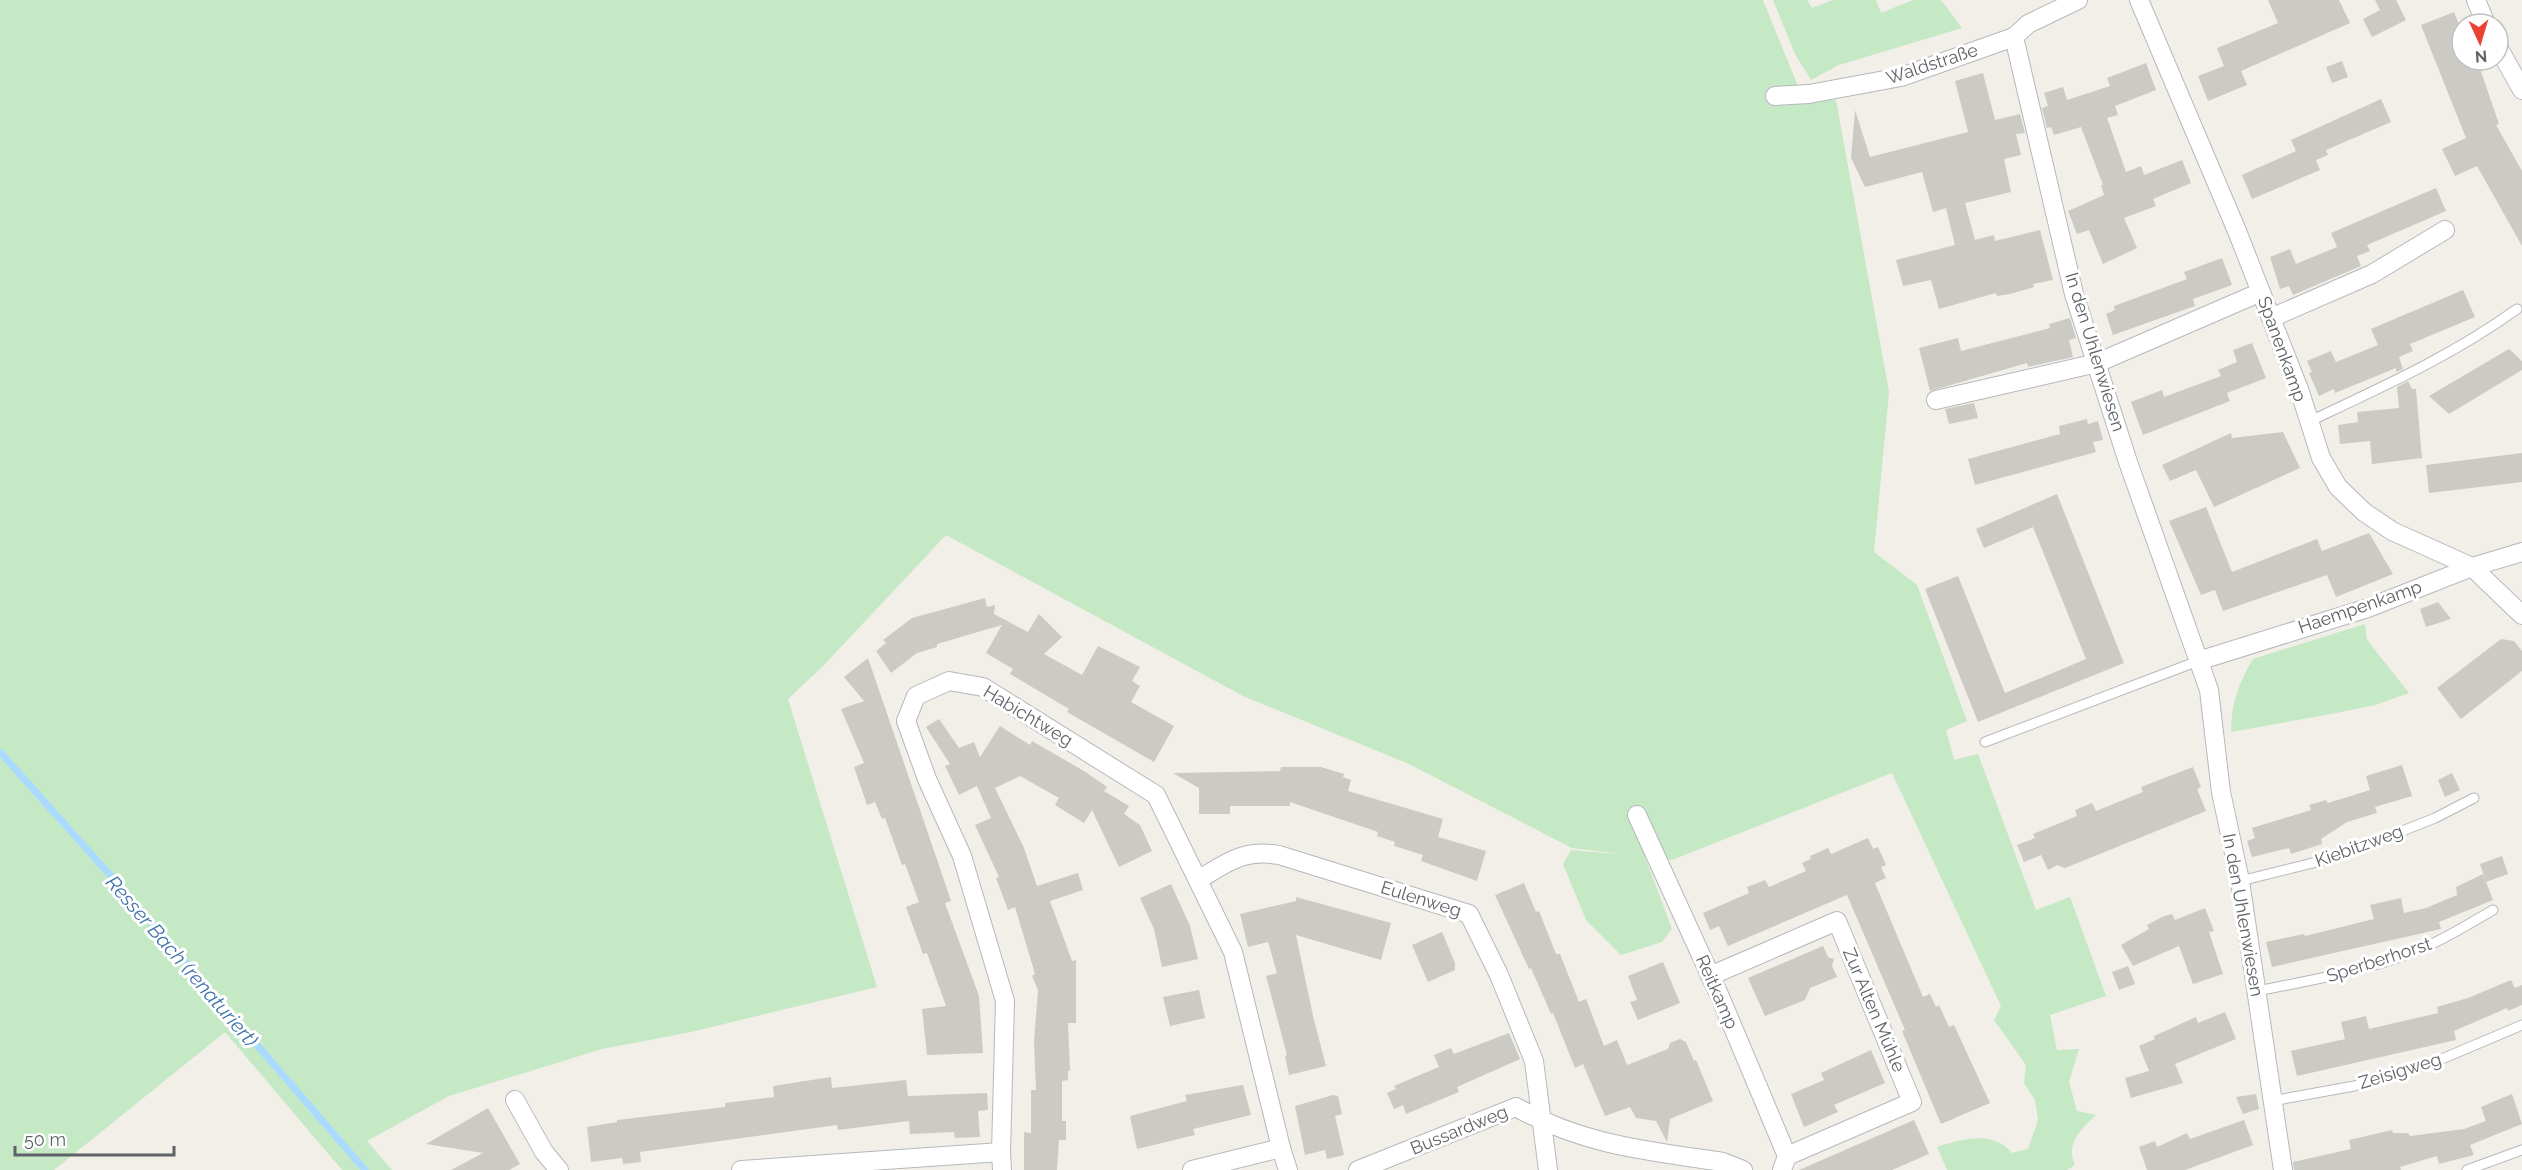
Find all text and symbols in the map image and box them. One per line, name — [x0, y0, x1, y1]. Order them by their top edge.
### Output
north arrow — [2450, 12, 2510, 72]
street label: Waldstraße — [1883, 39, 1981, 88]
text: N — [2474, 47, 2488, 66]
street label: In den Uhlenwiesen — [2061, 270, 2130, 434]
street label: Spanenkamp — [2254, 293, 2311, 404]
street label: Haempenkamp — [2295, 576, 2424, 637]
street label: Habichtweg — [980, 681, 1077, 750]
street label: Kiebitzweg — [2312, 820, 2406, 871]
street label: In den Uhlenwiesen — [2219, 832, 2268, 998]
water label: Resser Bach (renaturiert) — [101, 870, 263, 1052]
street label: Eulenweg — [1378, 876, 1464, 921]
street label: Sperberhorst — [2324, 933, 2434, 986]
street label: Zur Alten Mühle — [1839, 945, 1910, 1075]
street label: Reitkamp — [1692, 951, 1743, 1032]
street label: Zeisigweg — [2356, 1048, 2444, 1093]
street label: Bussardweg — [1407, 1100, 1511, 1159]
scale bar — [15, 1119, 174, 1157]
text: 50 m — [24, 1129, 66, 1150]

